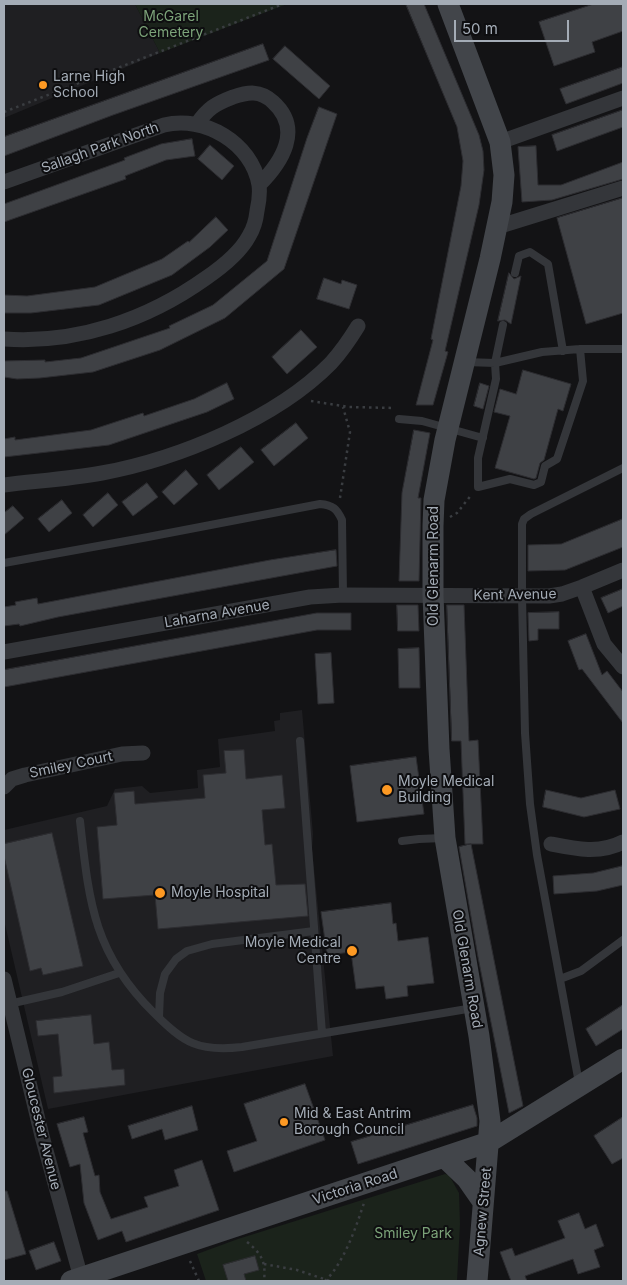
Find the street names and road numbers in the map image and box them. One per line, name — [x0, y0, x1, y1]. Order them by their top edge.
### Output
street label: Sallagh Park North — [39, 119, 161, 177]
street label: Old Glenarm Road — [426, 506, 442, 626]
street label: Kent Avenue — [473, 586, 557, 604]
street label: Laharna Avenue — [163, 596, 271, 632]
street label: Smiley Court — [28, 748, 114, 782]
street label: Old Glenarm Road — [448, 908, 486, 1030]
street label: Gloucester Avenue — [18, 1066, 64, 1192]
street label: Victoria Road — [310, 1165, 400, 1209]
street label: Agnew Street — [471, 1167, 495, 1257]

